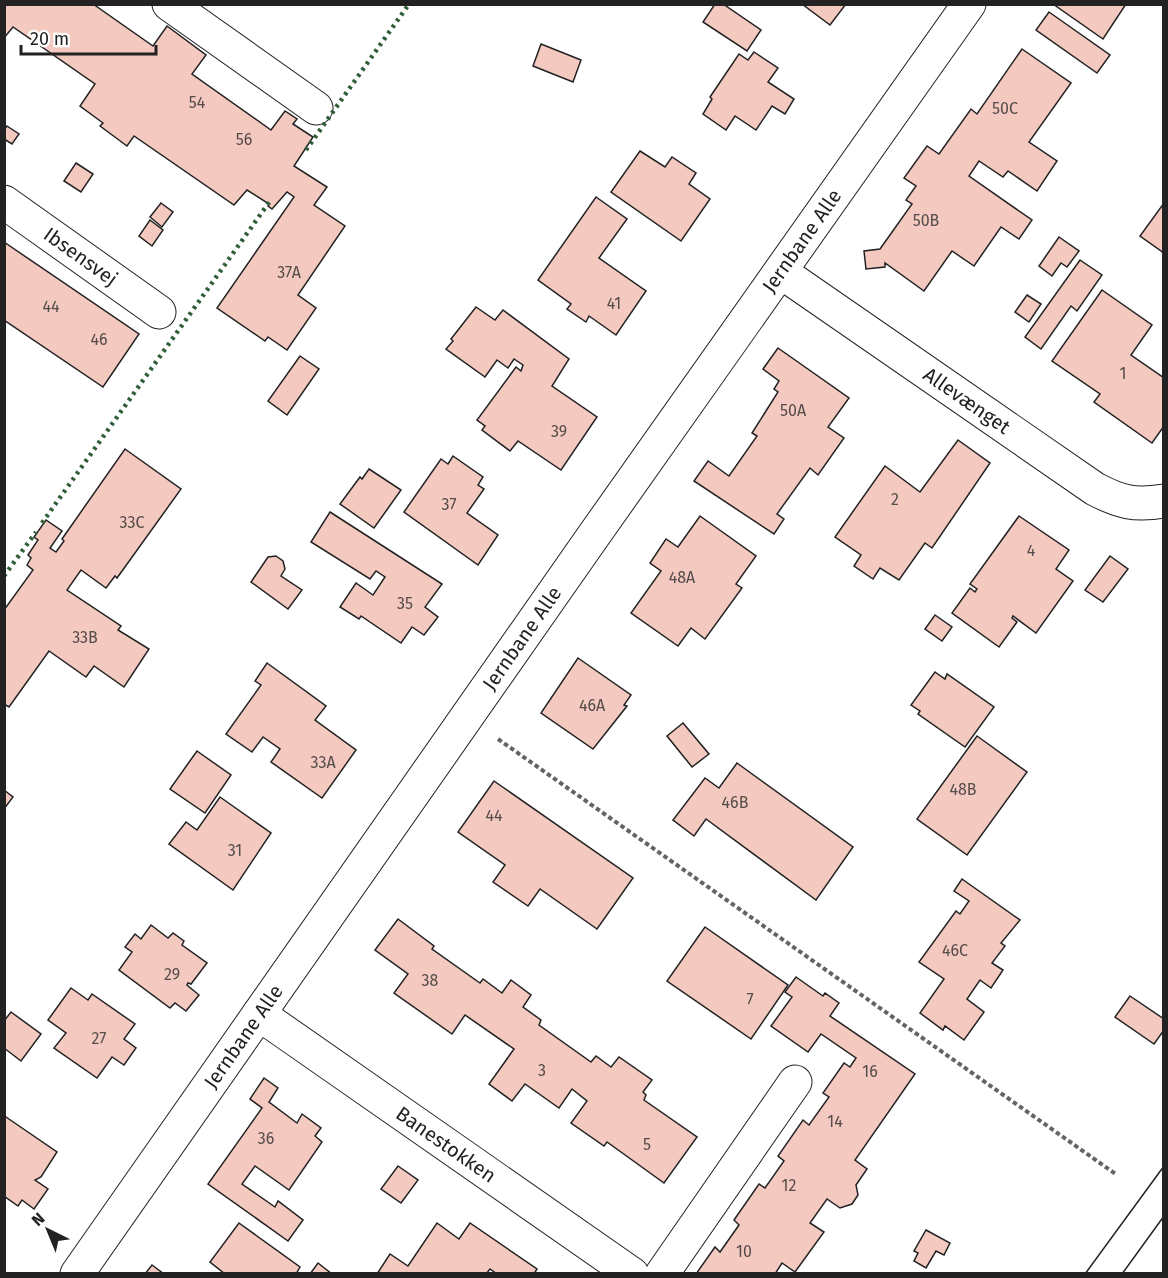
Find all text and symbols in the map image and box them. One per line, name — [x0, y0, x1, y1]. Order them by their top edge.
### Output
scale bar — [21, 18, 156, 56]
text: 20 m — [30, 28, 69, 50]
house number: 54 — [189, 93, 206, 112]
house number: 50C — [992, 99, 1018, 118]
house number: 56 — [236, 130, 252, 149]
street label: Jernbane Alle — [757, 184, 846, 297]
house number: 50B — [913, 211, 940, 230]
street label: Ibsensvej — [39, 222, 122, 291]
house number: 37A — [277, 263, 302, 282]
house number: 41 — [607, 294, 621, 313]
house number: 44 — [42, 297, 60, 316]
house number: 46 — [90, 330, 108, 349]
street label: Allevænget — [919, 362, 1016, 439]
house number: 1 — [1120, 364, 1126, 383]
house number: 50A — [780, 401, 807, 420]
house number: 39 — [551, 422, 567, 441]
house number: 2 — [891, 490, 899, 509]
house number: 37 — [441, 495, 457, 514]
house number: 33C — [120, 513, 144, 532]
house number: 4 — [1027, 541, 1036, 560]
house number: 48A — [669, 568, 696, 587]
street label: Jernbane Alle — [477, 582, 566, 695]
house number: 35 — [397, 594, 413, 613]
house number: 33B — [72, 628, 98, 647]
house number: 46A — [579, 696, 606, 715]
house number: 33A — [310, 753, 336, 772]
house number: 48B — [949, 780, 977, 799]
house number: 46B — [722, 793, 749, 812]
house number: 44 — [485, 806, 503, 825]
house number: 31 — [228, 841, 242, 860]
house number: 46C — [942, 941, 968, 960]
house number: 29 — [164, 965, 180, 984]
house number: 38 — [422, 971, 439, 990]
street label: Jernbane Alle — [199, 980, 288, 1093]
house number: 7 — [746, 990, 754, 1009]
house number: 27 — [92, 1029, 106, 1048]
house number: 3 — [538, 1061, 546, 1080]
house number: 16 — [862, 1062, 878, 1081]
street label: Banestokken — [391, 1101, 501, 1188]
house number: 14 — [827, 1112, 843, 1131]
house number: 36 — [258, 1129, 274, 1148]
house number: 5 — [643, 1135, 651, 1154]
house number: 12 — [782, 1176, 796, 1195]
north arrow — [18, 1200, 78, 1260]
text: N — [28, 1209, 48, 1230]
house number: 10 — [736, 1242, 752, 1261]

